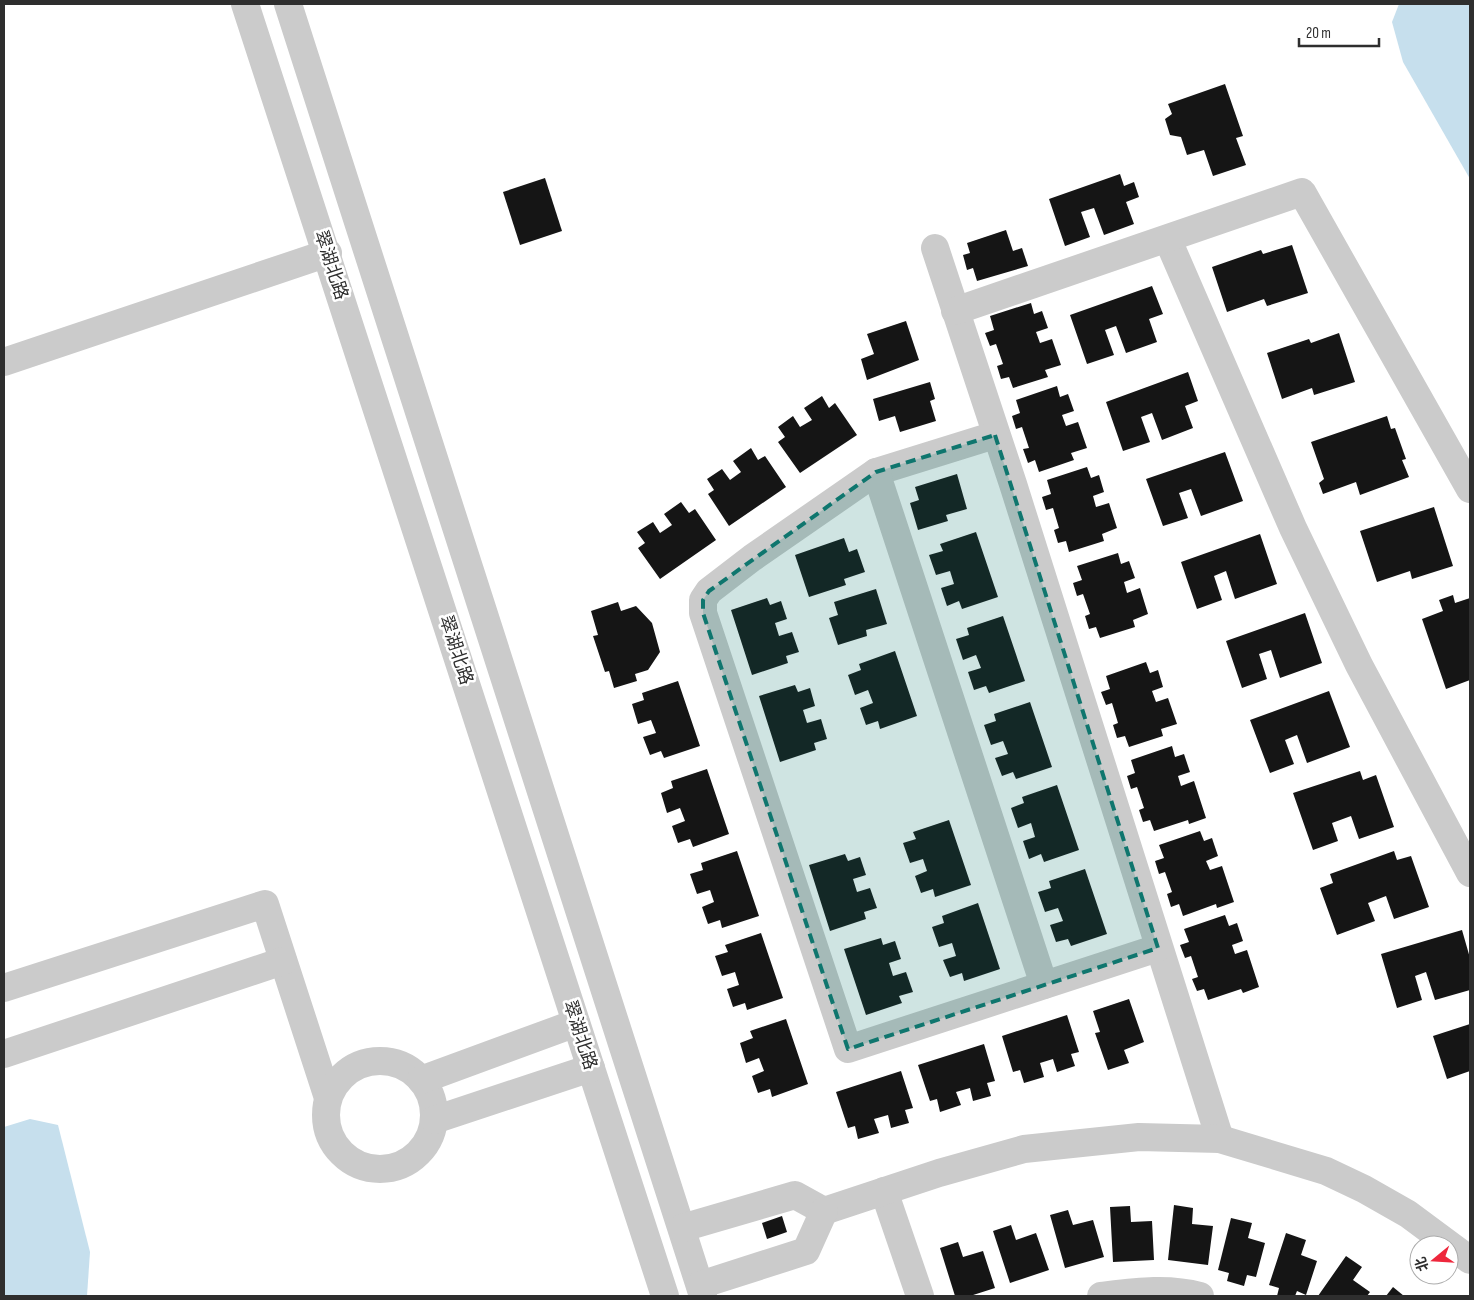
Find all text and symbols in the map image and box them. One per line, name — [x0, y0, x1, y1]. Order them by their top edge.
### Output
scale bar — [1299, 15, 1379, 47]
text: 20 m — [1306, 24, 1331, 43]
street label: 翠湖北路 — [310, 228, 352, 302]
street label: 翠湖北路 — [435, 613, 477, 687]
street label: 翠湖北路 — [559, 998, 601, 1072]
north arrow — [1409, 1235, 1459, 1285]
text: 北 — [1412, 1255, 1432, 1273]

